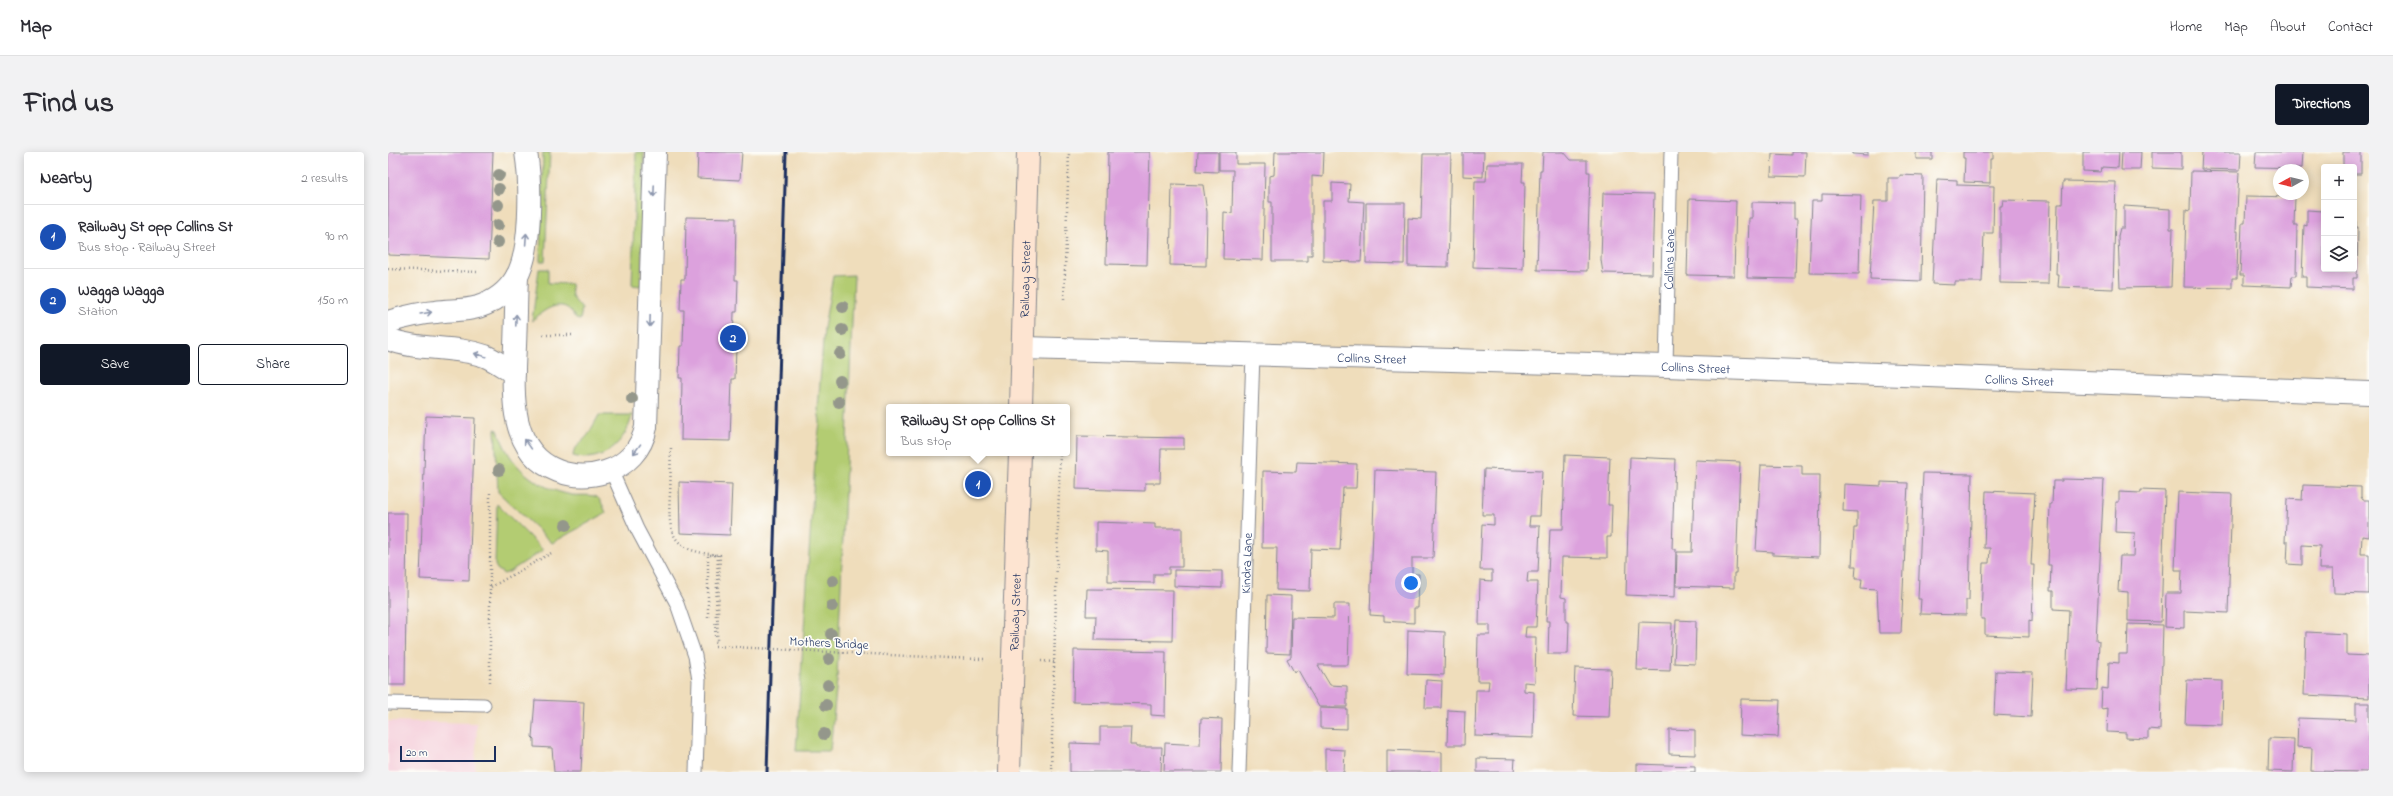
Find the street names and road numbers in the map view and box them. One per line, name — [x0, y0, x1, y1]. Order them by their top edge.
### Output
street label: Collins Lane — [1660, 228, 1680, 290]
street label: Railway Street — [1015, 239, 1037, 318]
street label: Collins Street — [1337, 349, 1407, 370]
street label: Collins Street — [1661, 358, 1731, 379]
street label: Collins Street — [1984, 370, 2055, 392]
street label: Kindra Lane — [1237, 532, 1258, 594]
street label: Railway Street — [1005, 572, 1027, 651]
street label: Mothers Bridge — [789, 632, 869, 656]

